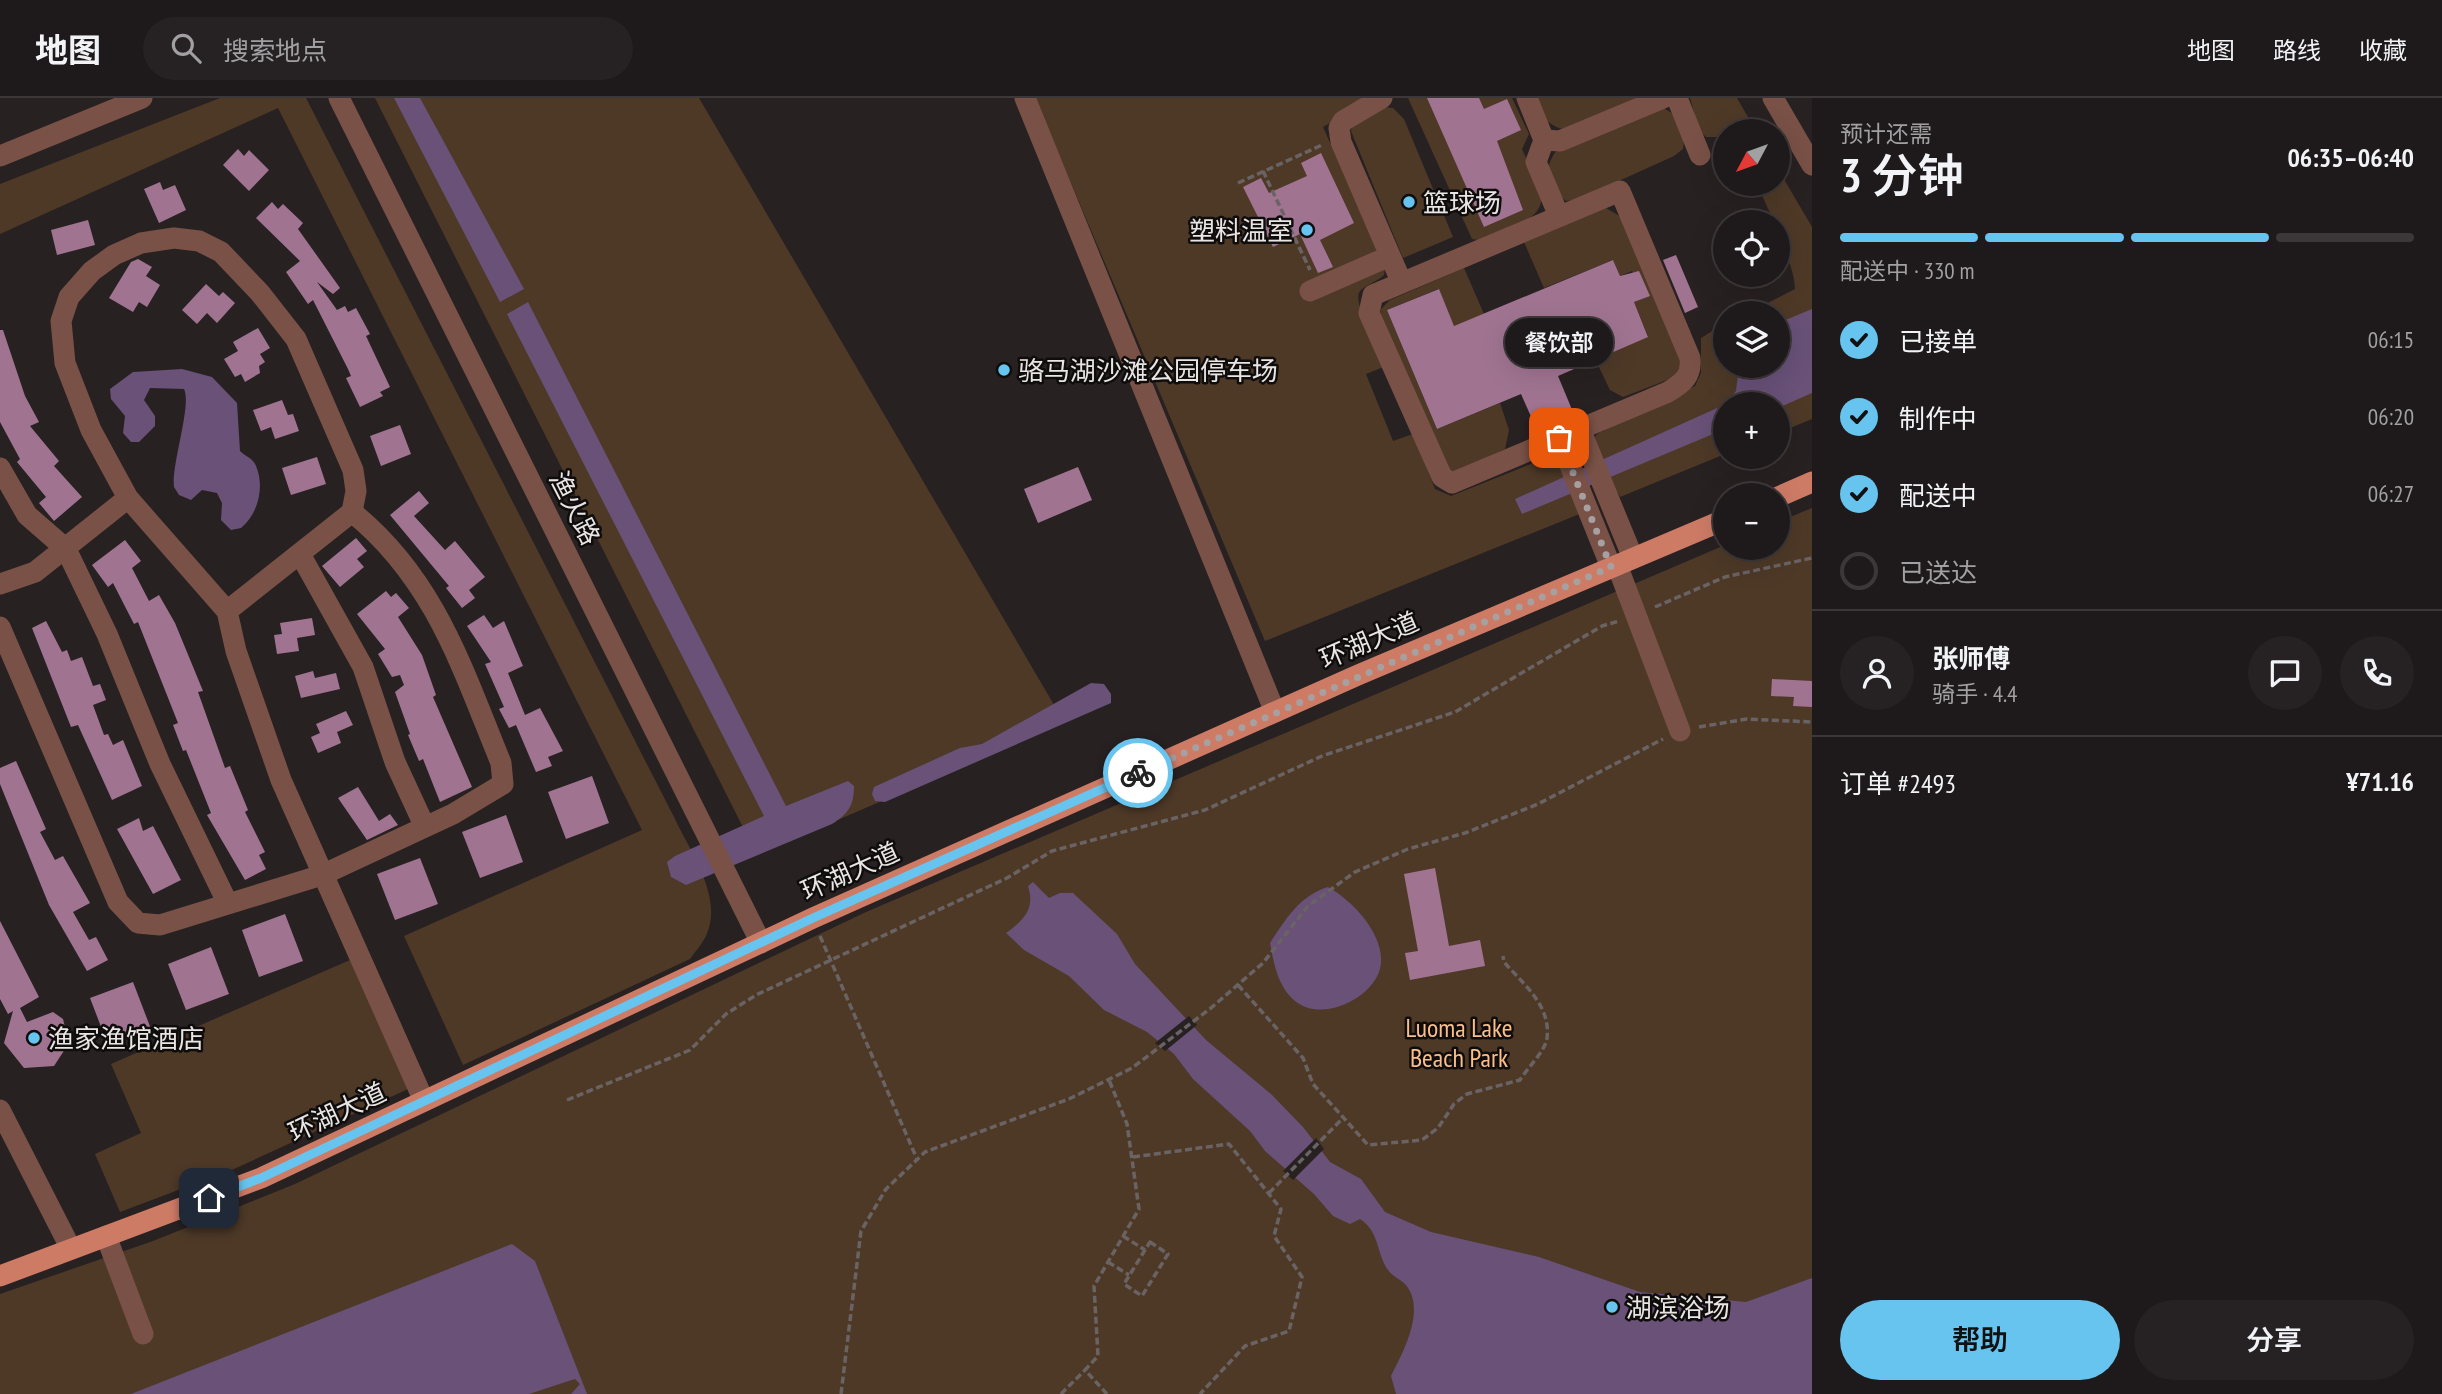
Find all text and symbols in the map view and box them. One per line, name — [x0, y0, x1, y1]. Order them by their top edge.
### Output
search box — [143, 17, 633, 80]
text: 地图 — [35, 28, 101, 71]
icon: search — [167, 29, 205, 67]
text: 搜索地点 — [223, 34, 327, 67]
text: 地图 — [2187, 35, 2235, 66]
text: 路线 — [2273, 35, 2321, 66]
text: 收藏 — [2359, 35, 2407, 66]
north arrow — [1713, 119, 1790, 196]
map controls — [1713, 119, 1790, 560]
text: 预计还需 — [1840, 119, 1932, 148]
text: 06:35–06:40 — [2287, 141, 2414, 174]
text: 3 分钟 — [1840, 145, 1963, 205]
place label: 篮球场 — [1423, 186, 1501, 219]
marker: 篮球场 — [1401, 194, 1417, 210]
button: locate — [1713, 210, 1790, 287]
place label: 塑料温室 — [1189, 214, 1293, 247]
marker: 塑料温室 — [1299, 222, 1315, 238]
text: 配送中 · 330 m — [1840, 256, 1975, 285]
button: layers — [1713, 301, 1790, 378]
callout: 餐饮部 — [1505, 319, 1613, 368]
icon: check — [1840, 321, 1878, 359]
text: 已接单 — [1899, 325, 1977, 358]
text: 06:15 — [2368, 325, 2414, 354]
text: 餐饮部 — [1525, 328, 1594, 357]
place label: 骆马湖沙滩公园停车场 — [1018, 354, 1278, 387]
marker: 骆马湖沙滩公园停车场 — [996, 362, 1012, 378]
button: + — [1713, 392, 1790, 469]
icon: check — [1840, 398, 1878, 436]
text: 制作中 — [1899, 402, 1977, 435]
text: 06:20 — [2368, 402, 2414, 431]
pin — [1529, 408, 1589, 468]
icon: bag — [1540, 419, 1578, 457]
street label: 渔火路 — [543, 466, 607, 550]
icon: check — [1840, 475, 1878, 513]
text: 配送中 — [1899, 479, 1977, 512]
text: 06:27 — [2368, 479, 2414, 508]
button: − — [1713, 483, 1790, 560]
text: 已送达 — [1899, 556, 1977, 589]
street label: 环湖大道 — [1315, 604, 1423, 676]
button: person — [1840, 636, 1914, 710]
button: chat — [2248, 636, 2322, 710]
button: phone — [2340, 636, 2414, 710]
text: 张师傅 — [1932, 642, 2010, 675]
text: 骑手 · 4.4 — [1932, 679, 2017, 708]
courier — [1103, 738, 1173, 808]
icon: bike — [1119, 754, 1157, 792]
text: ¥71.16 — [2346, 765, 2414, 798]
text: 订单 #2493 — [1840, 767, 1956, 800]
street label: 环湖大道 — [796, 835, 904, 907]
park label: Luoma Lake Beach Park — [1405, 1011, 1513, 1074]
place label: 渔家渔馆酒店 — [48, 1022, 204, 1055]
marker: 渔家渔馆酒店 — [26, 1030, 42, 1046]
street label: 环湖大道 — [283, 1075, 391, 1149]
pin — [179, 1168, 239, 1228]
icon: home — [190, 1179, 228, 1217]
place label: 湖滨浴场 — [1626, 1291, 1730, 1324]
marker: 湖滨浴场 — [1604, 1299, 1620, 1315]
button: 帮助 — [1840, 1300, 2120, 1380]
button: 分享 — [2134, 1300, 2414, 1380]

